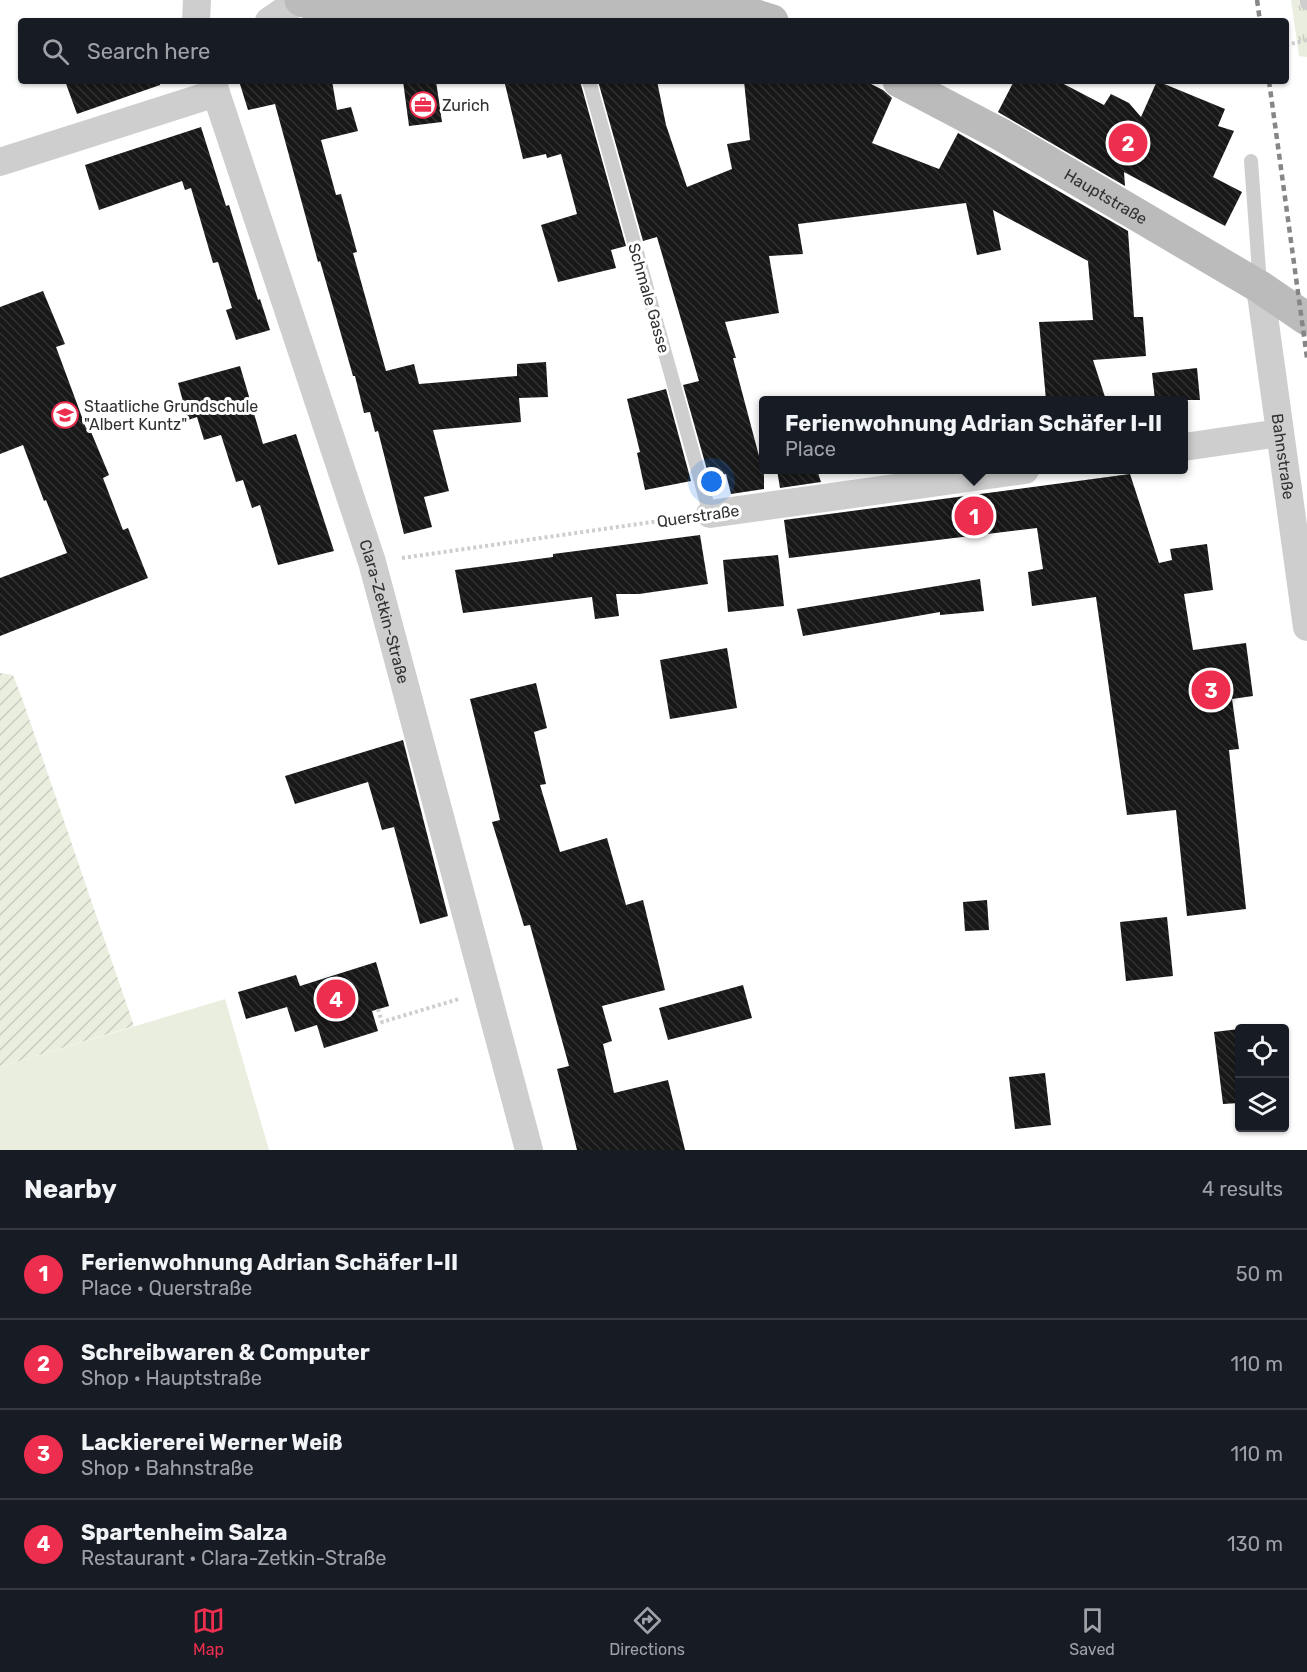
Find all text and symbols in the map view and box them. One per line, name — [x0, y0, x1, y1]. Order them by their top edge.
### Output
search box — [18, 18, 1289, 84]
icon: search — [39, 35, 72, 68]
text: Search here — [87, 38, 210, 65]
office icon: Zurich — [408, 90, 438, 120]
place label: Zurich — [442, 96, 490, 115]
pin: 2 — [1108, 120, 1148, 166]
street label: Hauptstraße — [1061, 165, 1151, 228]
street label: Schmale Gasse — [624, 241, 674, 355]
popup — [759, 396, 1188, 474]
place label: Staatliche Grundschule "Albert Kuntz" — [84, 397, 258, 434]
school or university icon: Staatliche Grundschule "Albert Kuntz" — [50, 400, 80, 430]
text: Ferienwohnung Adrian Schäfer I-II — [785, 410, 1162, 437]
street label: Bahnstraße — [1268, 412, 1299, 501]
text: Place — [785, 437, 836, 461]
your location — [697, 467, 726, 496]
pin: 1 — [954, 494, 994, 538]
street label: Querstraße — [656, 501, 740, 531]
street label: Clara-Zetkin-Straße — [356, 537, 414, 686]
pin: 3 — [1192, 668, 1230, 712]
pin: 4 — [316, 976, 356, 1022]
map controls — [1235, 1024, 1289, 1132]
button: locate — [1235, 1024, 1289, 1078]
button: layers — [1235, 1078, 1289, 1132]
text: Nearby — [24, 1174, 117, 1205]
text: 4 results — [1202, 1177, 1283, 1201]
text: Ferienwohnung Adrian Schäfer I-II — [81, 1249, 458, 1276]
text: 1 — [39, 1262, 48, 1286]
text: 50 m — [1236, 1262, 1283, 1286]
text: Place · Querstraße — [81, 1276, 252, 1300]
text: Schreibwaren & Computer — [81, 1339, 370, 1366]
text: 2 — [37, 1352, 50, 1376]
text: 110 m — [1231, 1352, 1283, 1376]
text: Shop · Hauptstraße — [81, 1366, 262, 1390]
text: Lackiererei Werner Weiß — [81, 1429, 343, 1456]
text: 3 — [37, 1442, 50, 1466]
text: 110 m — [1231, 1442, 1283, 1466]
text: Shop · Bahnstraße — [81, 1456, 254, 1480]
text: Spartenheim Salza — [81, 1519, 287, 1546]
text: 4 — [37, 1532, 50, 1556]
text: 130 m — [1227, 1532, 1283, 1556]
text: Restaurant · Clara-Zetkin-Straße — [81, 1546, 386, 1570]
tab: Map — [192, 1604, 225, 1659]
tab: Directions — [609, 1604, 685, 1659]
tab: Saved — [1069, 1604, 1115, 1659]

